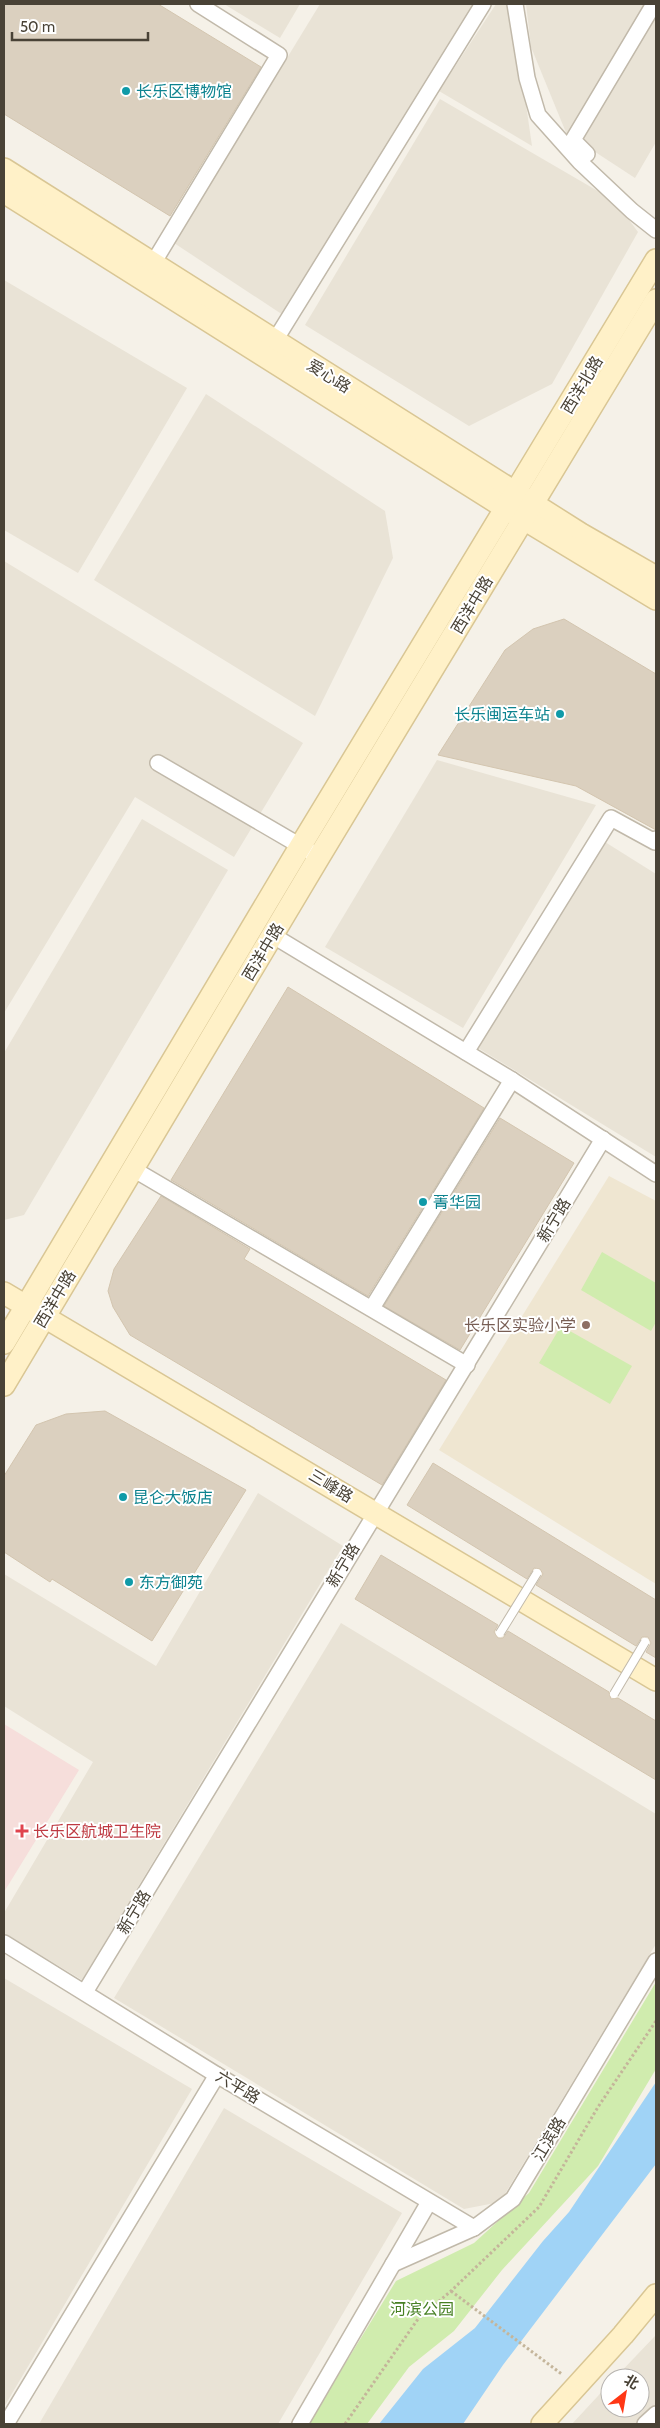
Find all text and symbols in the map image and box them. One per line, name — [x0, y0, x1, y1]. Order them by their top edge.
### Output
scale bar — [12, 10, 149, 42]
text: 50 m — [20, 18, 55, 36]
place label: 长乐区博物馆 — [136, 82, 232, 101]
marker: 长乐区博物馆 — [120, 85, 132, 97]
street label: 西洋北路 — [557, 353, 607, 417]
street label: 爱心路 — [304, 355, 354, 397]
street label: 西洋中路 — [447, 573, 497, 637]
place label: 长乐闽运车站 — [454, 705, 550, 724]
marker: 长乐闽运车站 — [554, 708, 566, 720]
street label: 西洋中路 — [238, 920, 288, 984]
place label: 菁华园 — [433, 1193, 481, 1212]
street label: 新宁路 — [533, 1195, 575, 1245]
marker: 菁华园 — [417, 1196, 429, 1208]
street label: 西洋中路 — [30, 1267, 80, 1331]
place label: 长乐区实验小学 — [464, 1316, 576, 1335]
marker: 长乐区实验小学 — [580, 1319, 592, 1331]
street label: 三峰路 — [306, 1465, 356, 1507]
place label: 昆仑大饭店 — [133, 1488, 213, 1507]
marker: 昆仑大饭店 — [117, 1491, 129, 1503]
street label: 新宁路 — [322, 1540, 364, 1590]
place label: 东方御苑 — [139, 1573, 203, 1592]
marker: 东方御苑 — [123, 1576, 135, 1588]
place label: 长乐区航城卫生院 — [33, 1822, 161, 1841]
marker: 长乐区航城卫生院 — [15, 1824, 29, 1838]
street label: 新宁路 — [113, 1887, 155, 1937]
street label: 六平路 — [213, 2066, 263, 2108]
street label: 江滨路 — [528, 2114, 570, 2164]
park label: 河滨公园 — [390, 2300, 454, 2319]
north arrow — [600, 2368, 650, 2418]
text: 北 — [621, 2371, 642, 2393]

